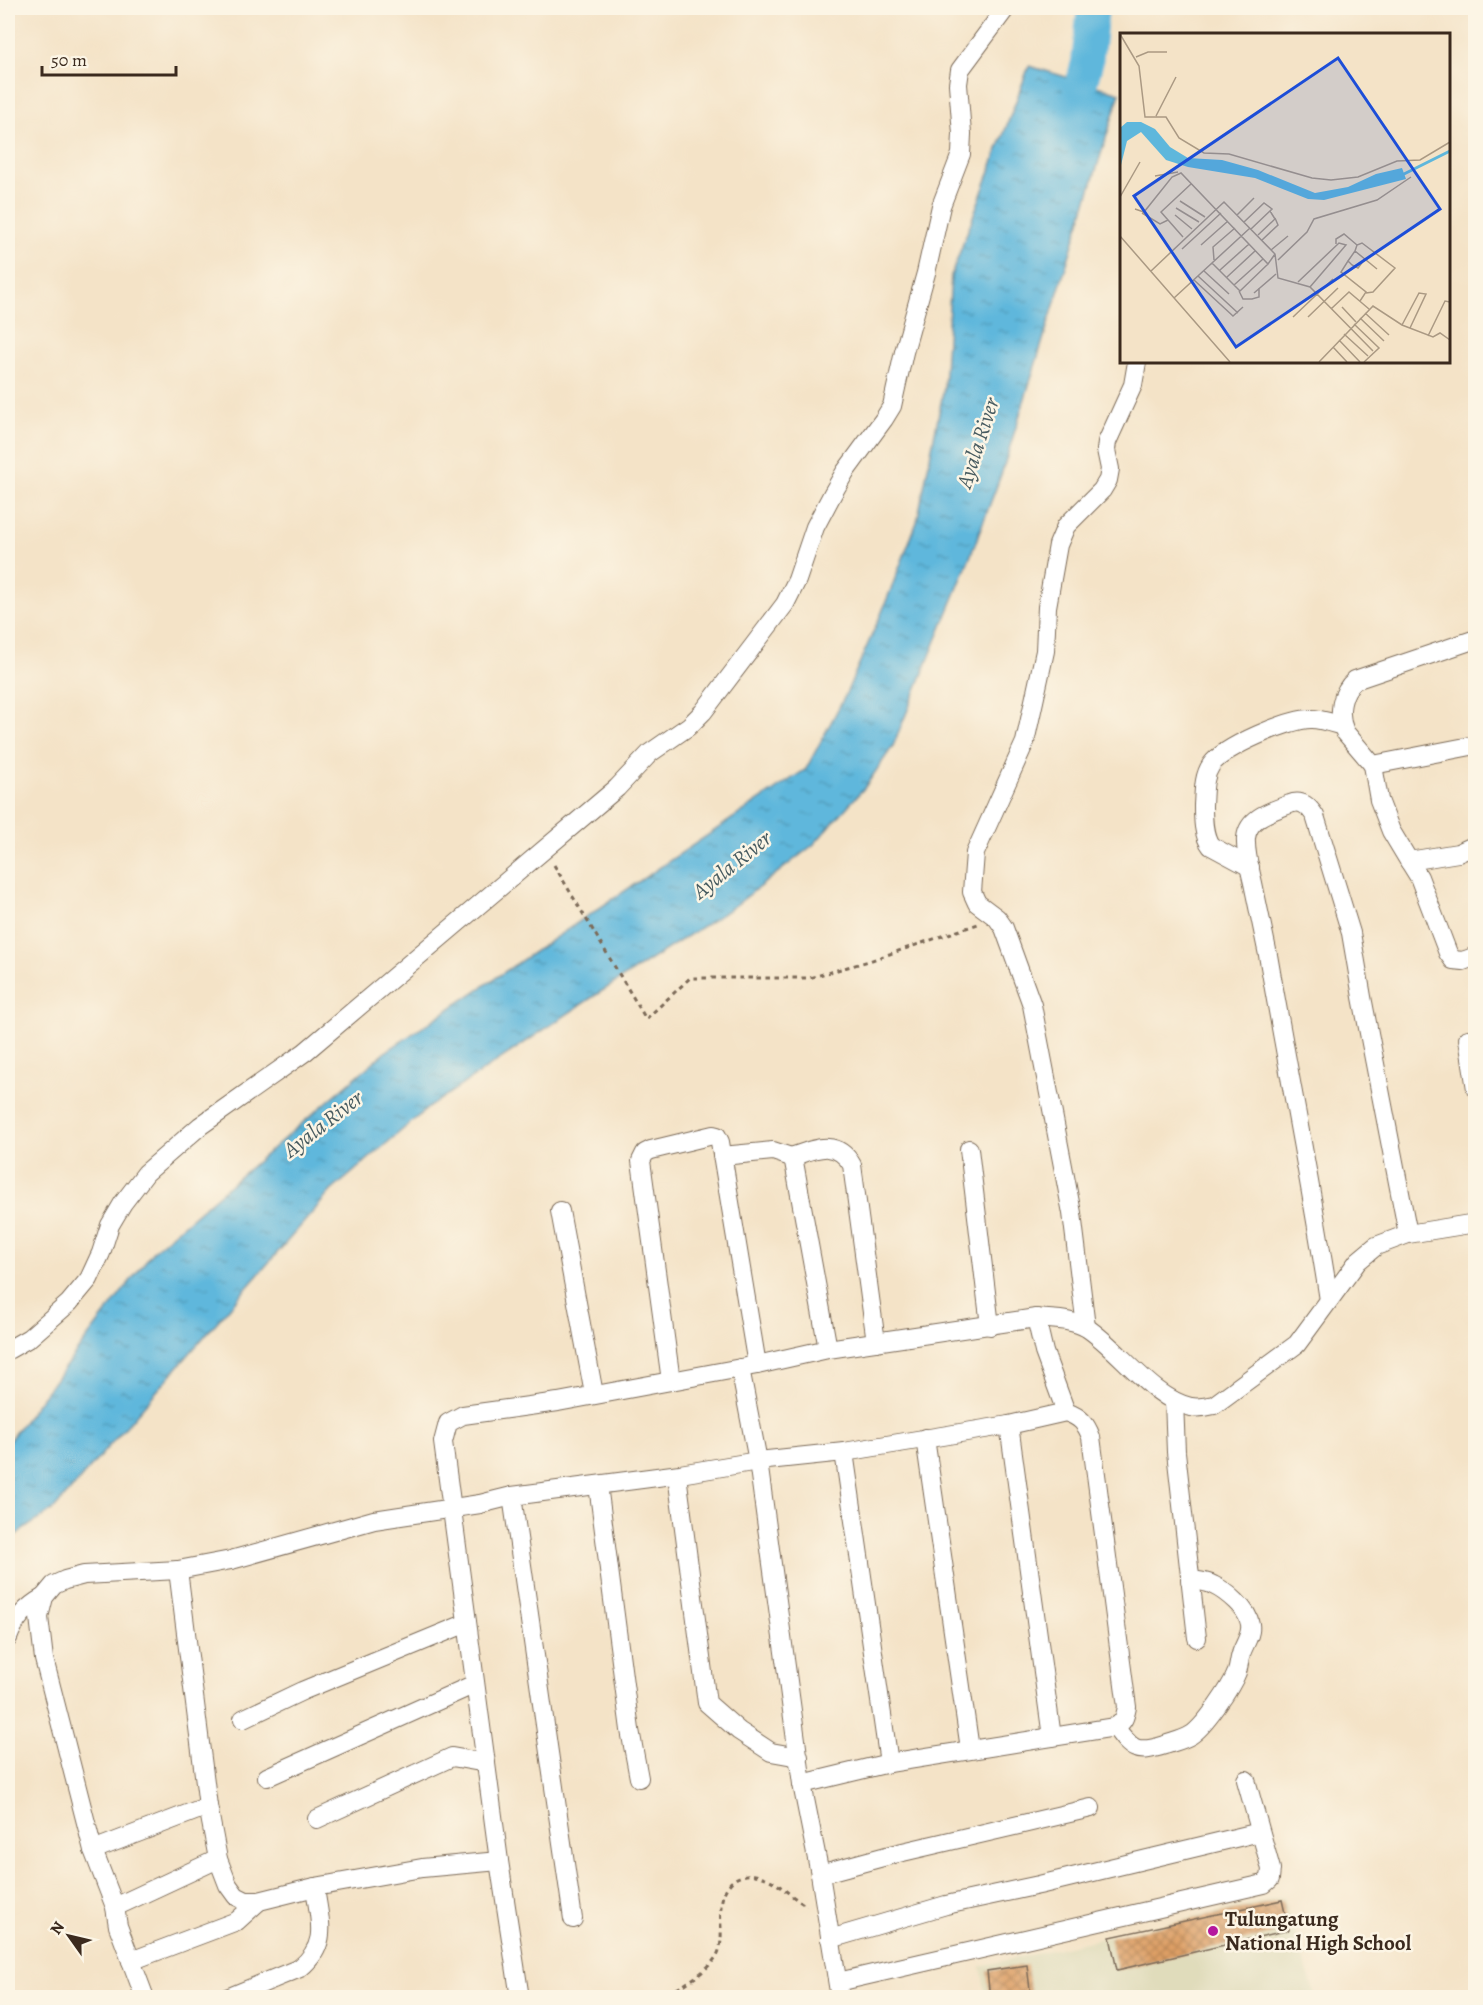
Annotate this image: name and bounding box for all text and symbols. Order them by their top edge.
inset map [1120,33,1450,363]
scale bar [42,39,176,77]
text: 50 m [51,48,87,72]
water label: Ayala River [949,393,1007,493]
water label: Ayala River [685,823,779,907]
water label: Ayala River [276,1083,370,1165]
place label: Tulungatung National High School [1225,1905,1412,1957]
north arrow [39,1906,99,1966]
text: N [45,1917,70,1939]
marker: Tulungatung National High School [1206,1924,1220,1938]

